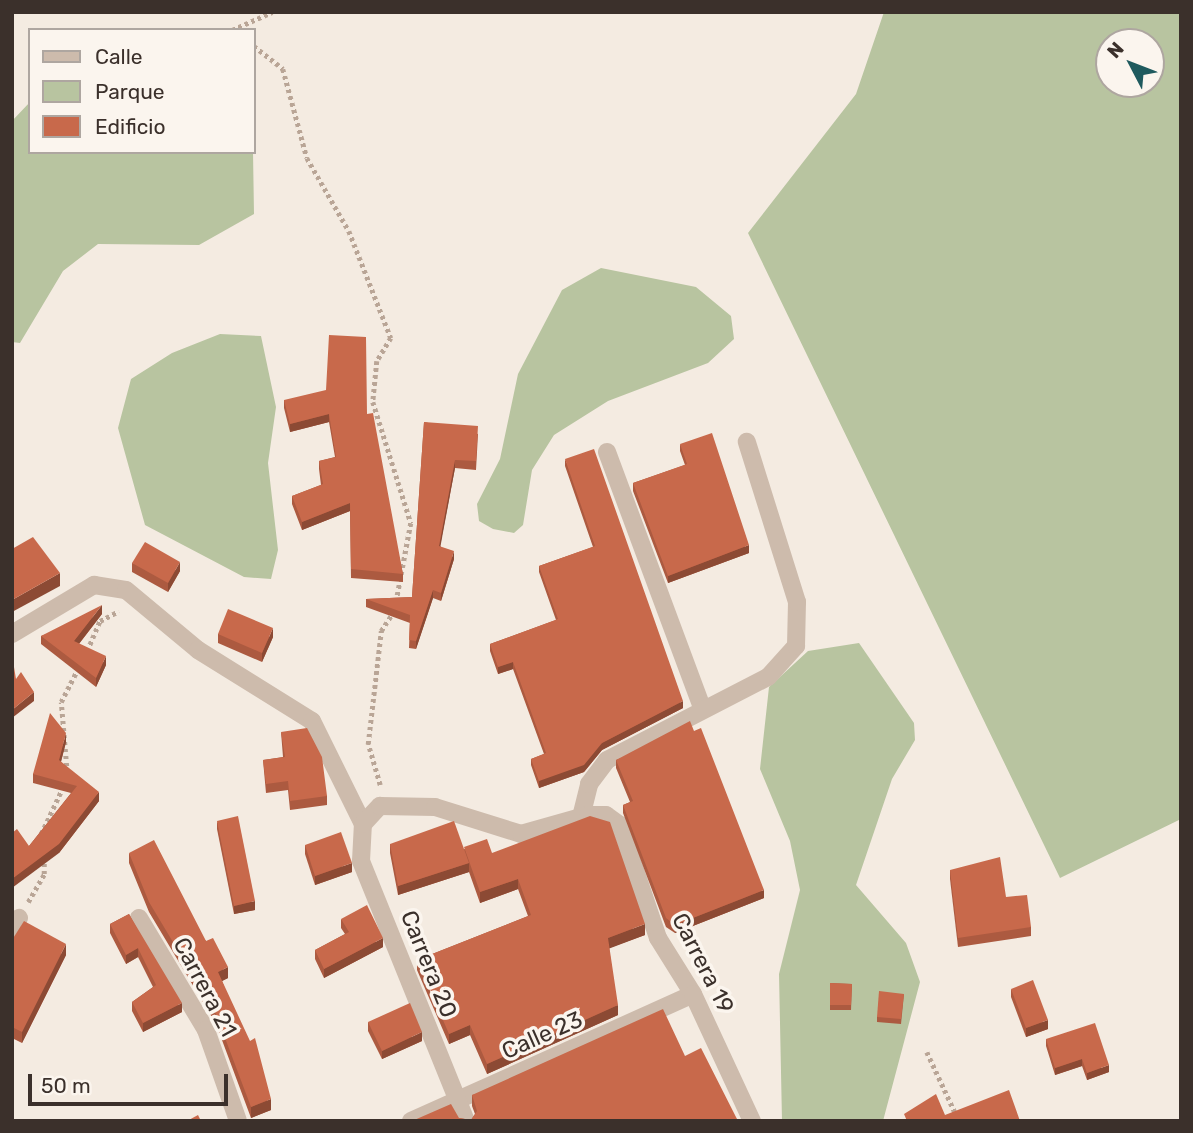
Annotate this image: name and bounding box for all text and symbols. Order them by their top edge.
legend [28,28,256,154]
north arrow [1095,28,1165,98]
text: N [1102,37,1129,63]
text: Calle [95,44,143,69]
text: Parque [95,79,165,104]
text: Edificio [95,114,165,139]
street label: Carrera 20 [395,906,463,1022]
street label: Carrera 19 [666,908,740,1018]
street label: Carrera 21 [167,933,243,1041]
street label: Calle 23 [498,1005,586,1065]
scale bar [32,1060,231,1104]
text: 50 m [41,1073,91,1098]

